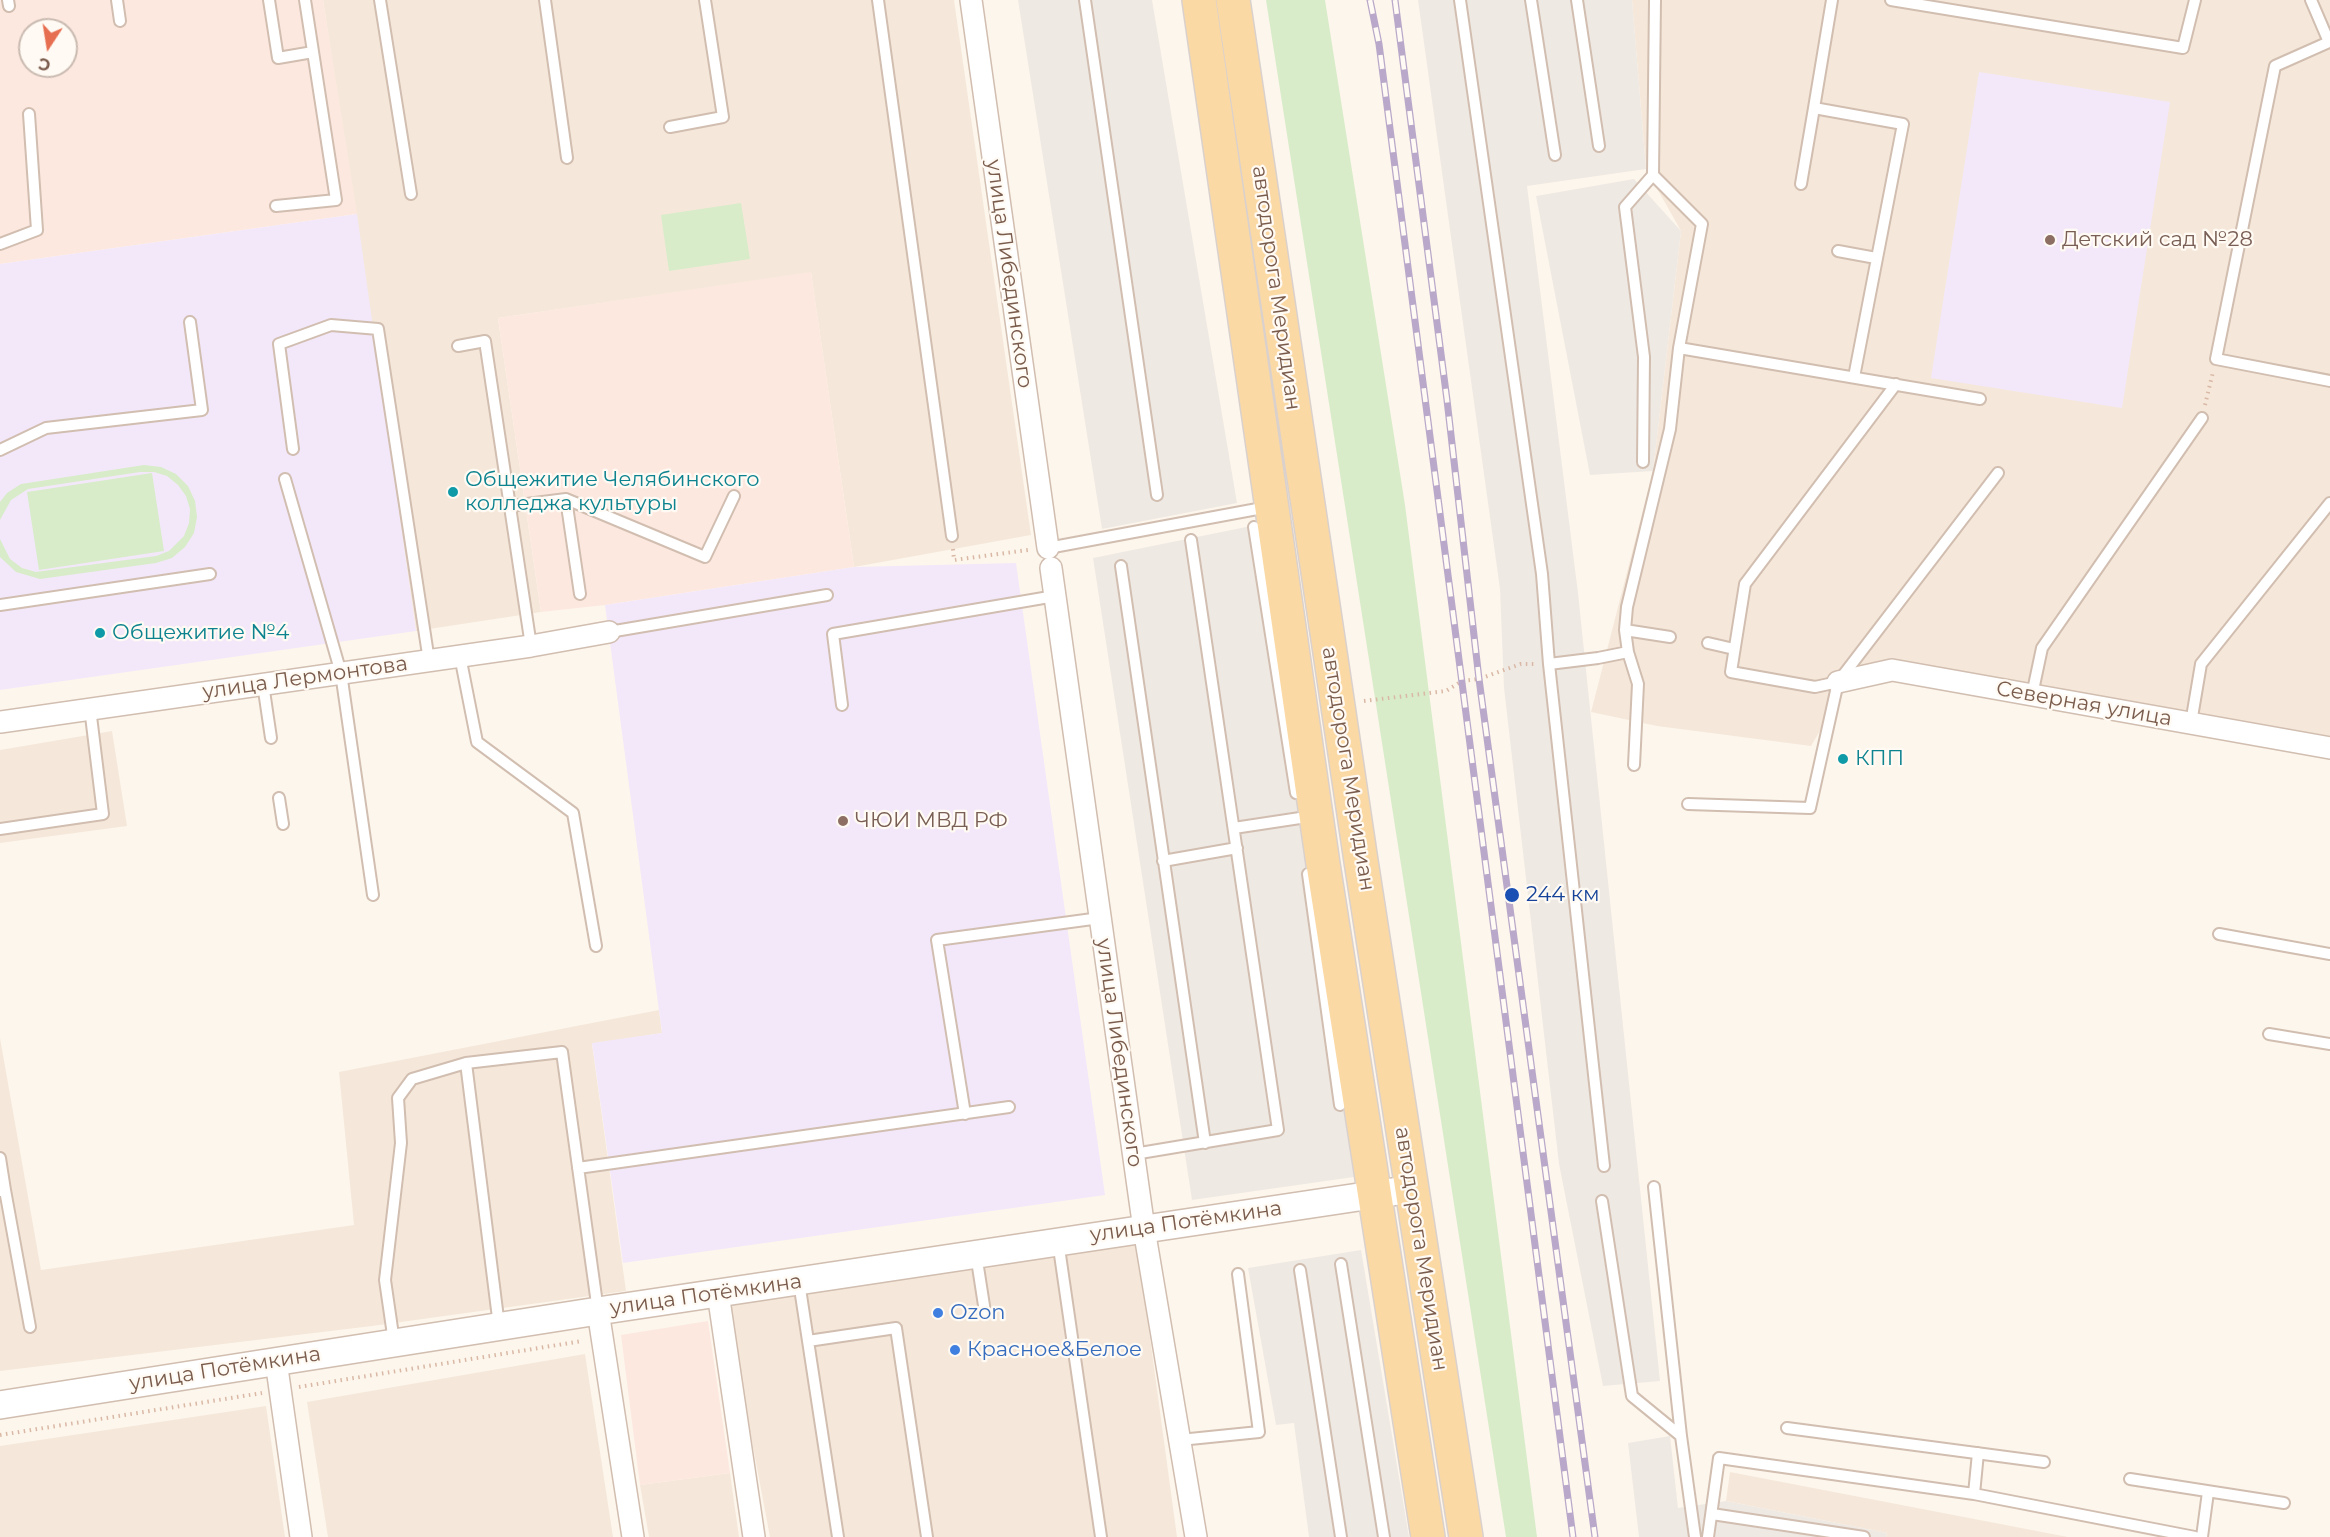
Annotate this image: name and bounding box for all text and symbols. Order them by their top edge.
north arrow [18,18,78,78]
text: С [37,54,52,75]
street label: улица Либединского [980,158,1038,390]
street label: автодорога Меридиан [1246,164,1306,412]
place label: Детский сад №28 [2062,227,2253,253]
marker: Детский сад №28 [2043,233,2057,247]
place label: Общежитие Челябинского колледжа культуры [465,467,760,517]
marker: Общежитие Челябинского колледжа культуры [446,485,460,499]
place label: Общежитие №4 [112,620,289,646]
marker: Общежитие №4 [93,626,107,640]
street label: автодорога Меридиан [1316,645,1380,893]
street label: улица Лермонтова [201,651,409,705]
street label: Северная улица [1994,676,2174,732]
place label: КПП [1855,746,1904,772]
marker: КПП [1836,752,1850,766]
place label: ЧЮИ МВД РФ [855,808,1008,834]
marker: ЧЮИ МВД РФ [836,814,850,828]
place label: 244 км [1526,882,1600,908]
marker: 244 км [1503,886,1521,904]
street label: улица Либединского [1090,937,1148,1169]
street label: автодорога Меридиан [1389,1125,1453,1373]
street label: улица Потёмкина [1088,1196,1284,1248]
street label: улица Потёмкина [608,1269,804,1321]
place label: Ozon [950,1300,1006,1326]
marker: Ozon [931,1306,945,1320]
place label: Красное&Белое [967,1337,1142,1363]
street label: улица Потёмкина [128,1341,322,1397]
marker: Красное&Белое [948,1343,962,1357]

